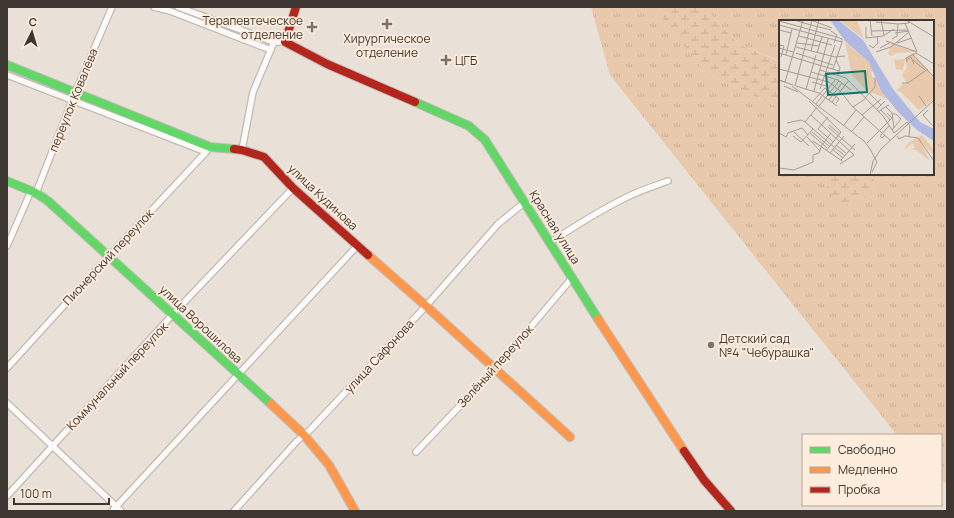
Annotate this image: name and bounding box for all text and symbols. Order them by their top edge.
north arrow [12,12,52,52]
place label: Терапевтеческое отделение [202,12,303,43]
text: С [28,14,38,29]
marker: Хирургическое отделение [381,18,393,30]
inset map [779,20,934,175]
marker: Терапевтеческое отделение [306,21,318,33]
place label: Хирургическое отделение [344,30,430,61]
street label: переулок Ковалёва [44,46,102,154]
place label: ЦГБ [455,52,477,69]
marker: ЦГБ [440,54,452,66]
street label: улица Кудинова [284,160,362,234]
street label: Красная улица [525,187,585,267]
street label: Пионерский переулок [59,204,158,309]
street label: улица Ворошилова [156,281,246,367]
street label: улица Сафонова [341,316,417,396]
street label: Коммунальный переулок [62,318,172,434]
street label: Зелёный переулок [453,320,538,411]
place label: Детский сад №4 "Чебурашка" [719,330,814,361]
marker: Детский сад №4 "Чебурашка" [706,340,716,350]
legend [802,434,942,506]
text: Свободно [838,441,896,458]
text: Медленно [838,461,898,478]
scale bar [14,480,109,506]
text: Пробка [838,481,880,498]
text: 100 m [20,485,52,502]

